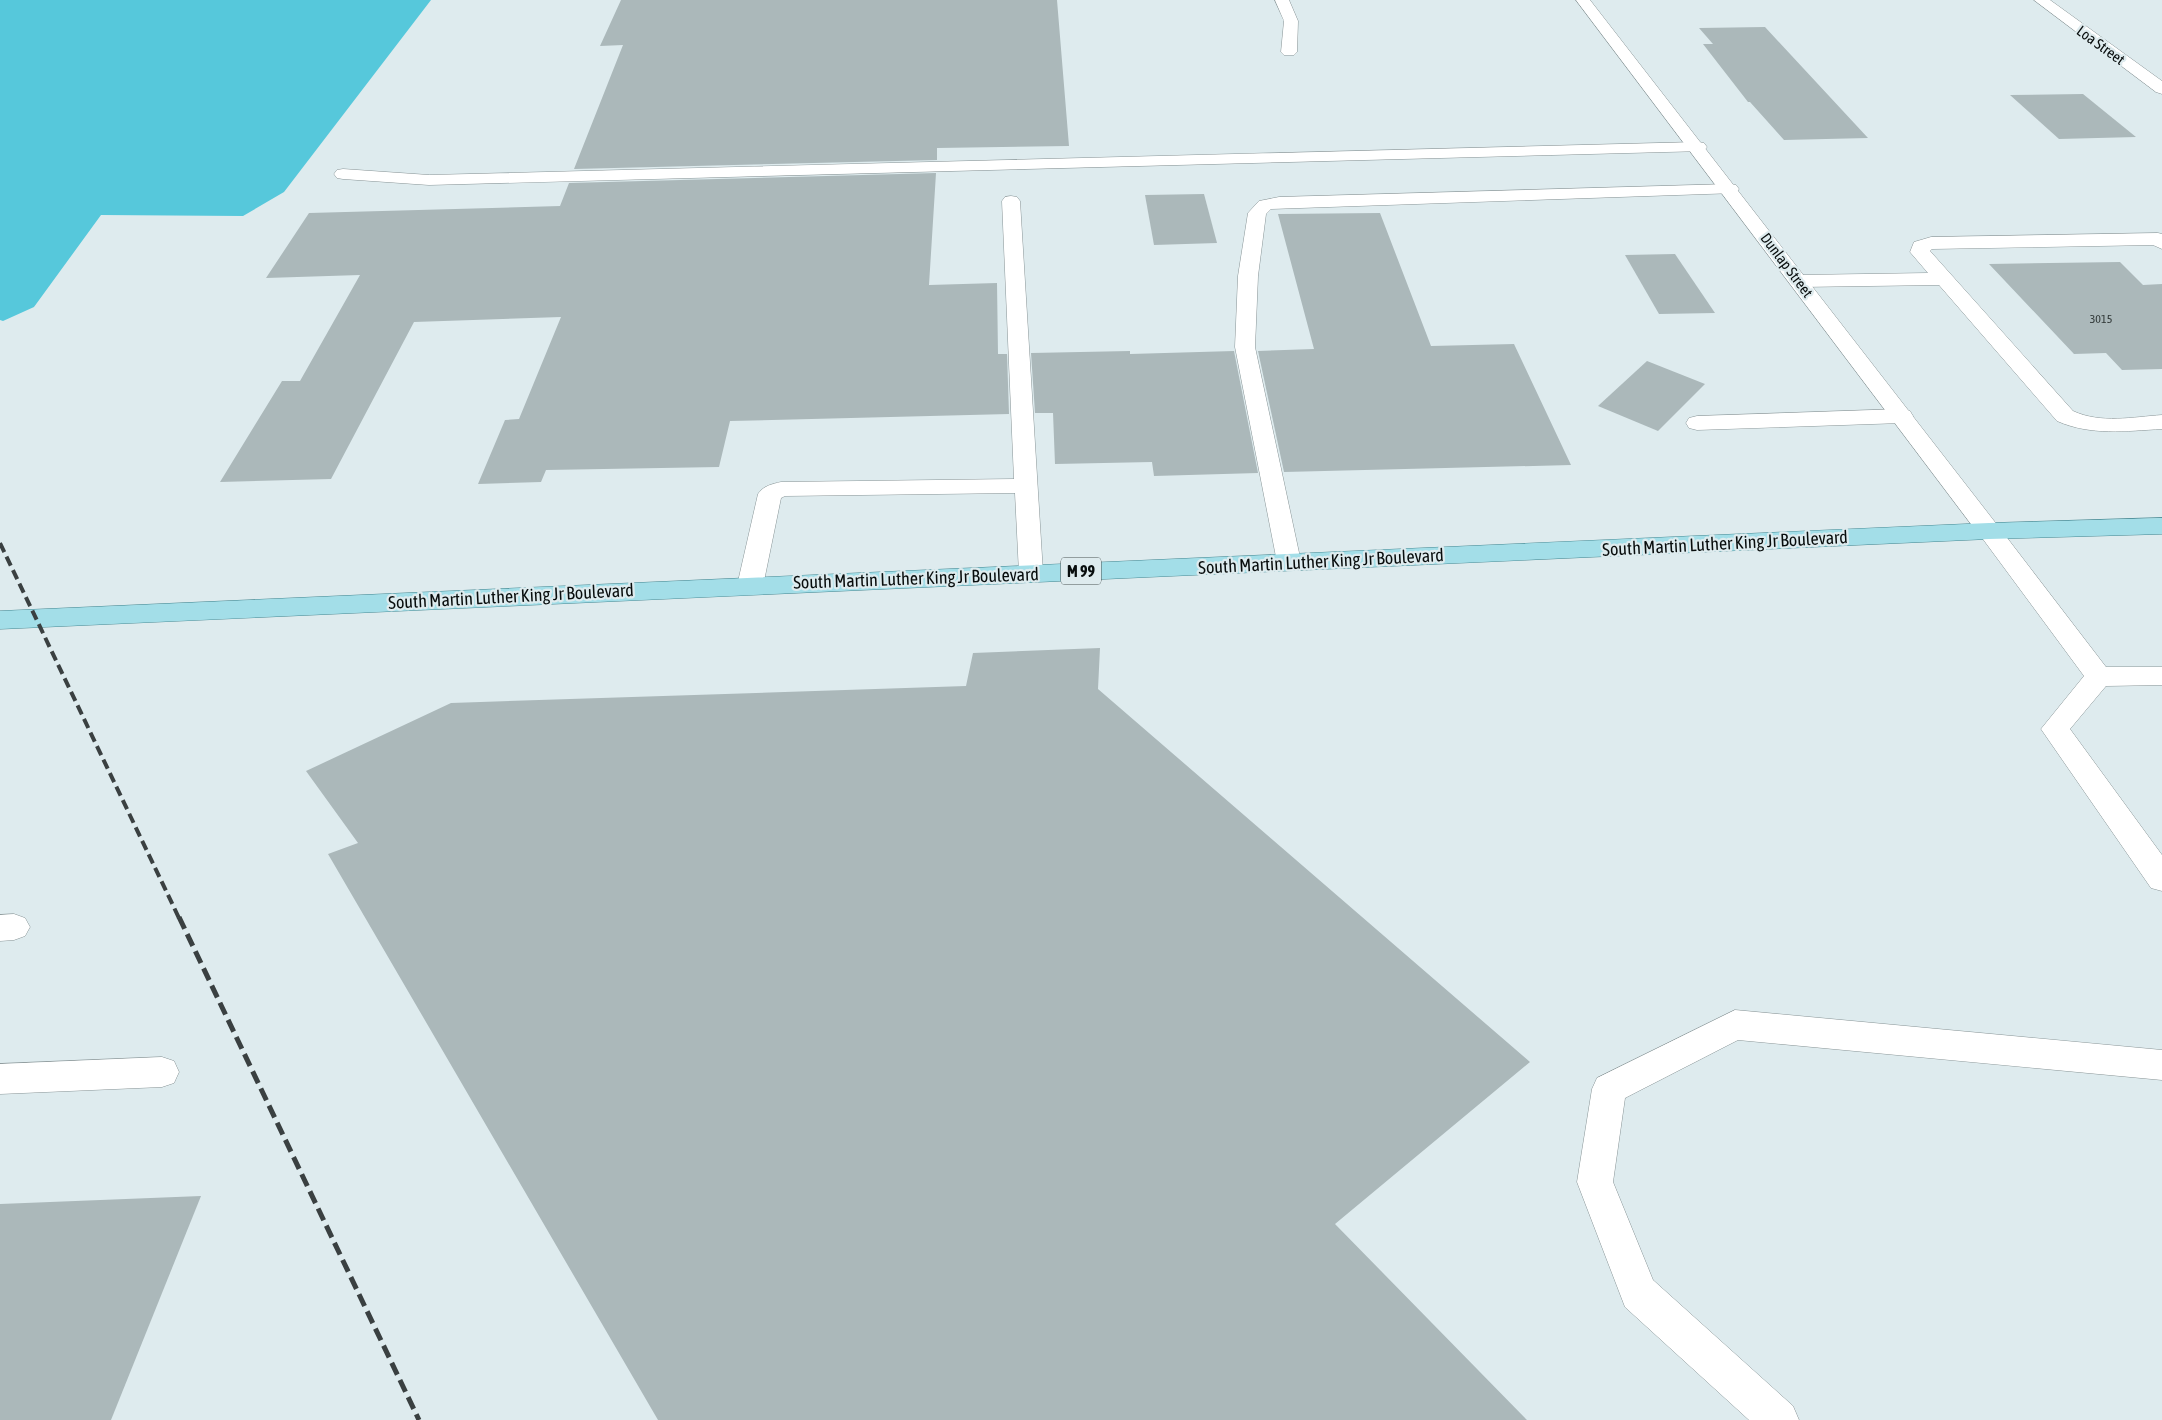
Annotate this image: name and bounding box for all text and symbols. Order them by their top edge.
street label: Loa Street [2074,22,2128,68]
street label: Dunlap Street [1757,230,1817,300]
house number: 3015 [2090,312,2112,326]
street label: South Martin Luther King Jr Boulevard [1602,526,1848,560]
street label: South Martin Luther King Jr Boulevard [1198,544,1444,578]
road number: M 99 [1061,558,1101,584]
street label: South Martin Luther King Jr Boulevard [793,563,1039,593]
street label: South Martin Luther King Jr Boulevard [388,579,634,613]

